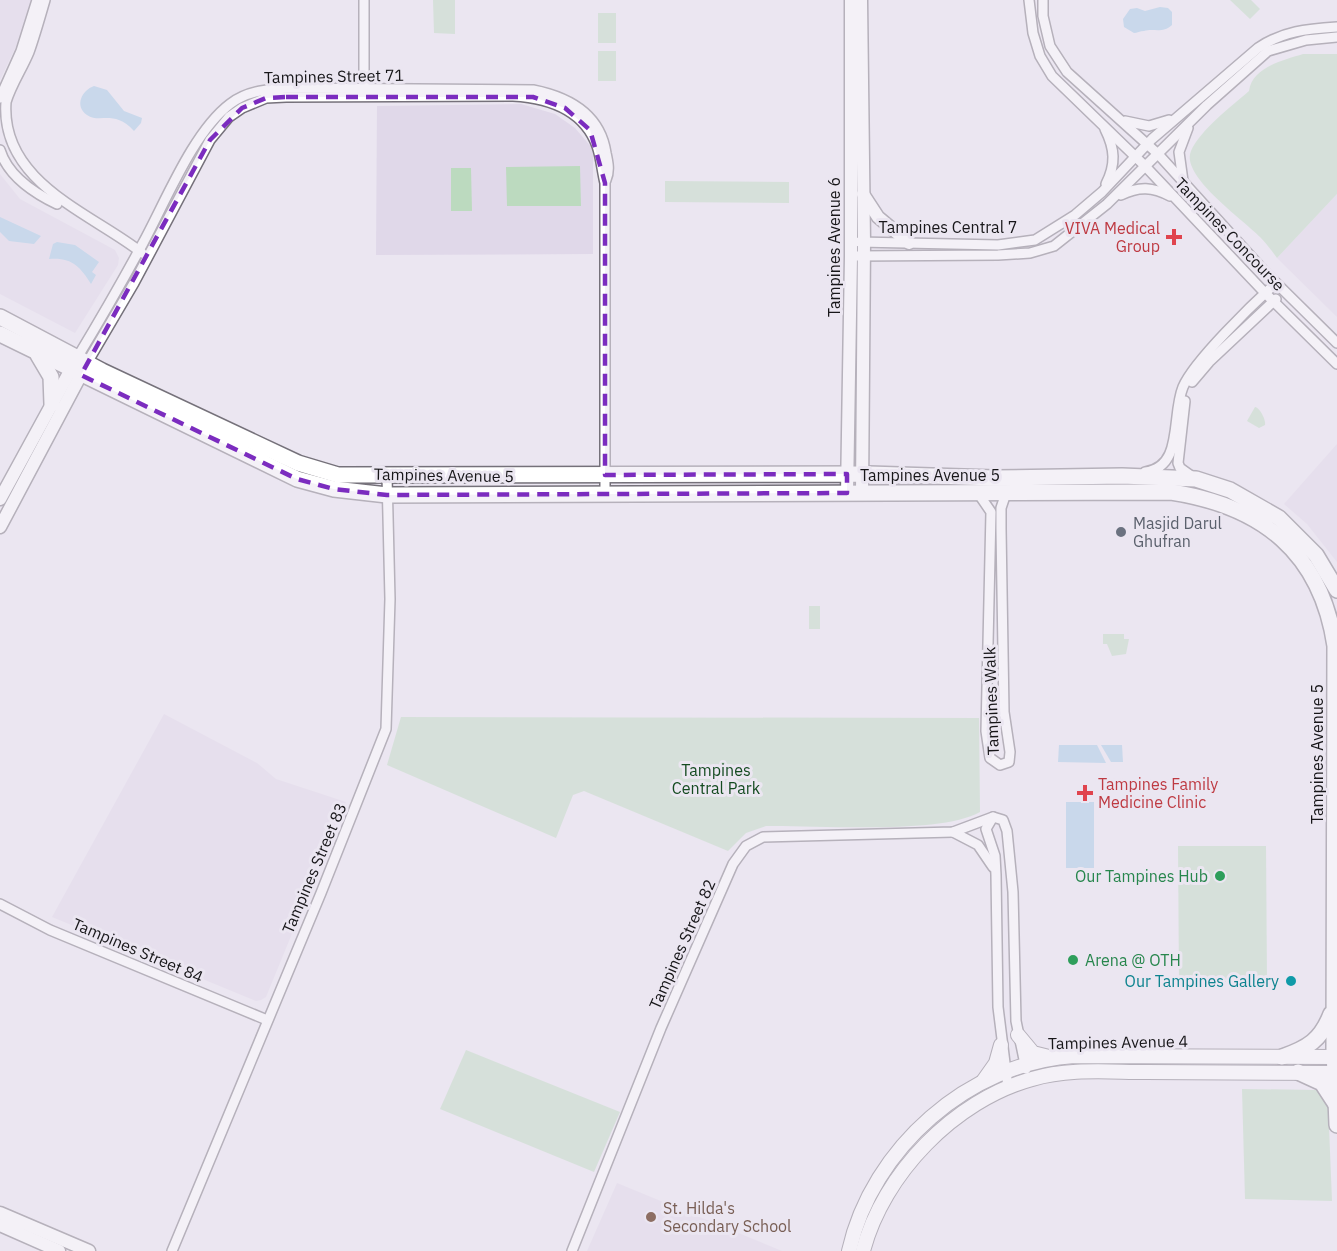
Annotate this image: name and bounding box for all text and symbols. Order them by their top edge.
street label: Tampines Street 71 [264,65,404,87]
street label: Tampines Concourse [1171,173,1289,295]
street label: Tampines Avenue 6 [824,177,844,317]
street label: Tampines Central 7 [879,217,1017,237]
place label: VIVA Medical Group [1065,218,1160,256]
marker: VIVA Medical Group [1165,228,1183,246]
street label: Tampines Avenue 5 [374,464,514,486]
street label: Tampines Avenue 5 [860,465,1000,485]
place label: Masjid Darul Ghufran [1133,513,1222,551]
marker: Masjid Darul Ghufran [1114,525,1128,539]
street label: Tampines Walk [979,646,1003,756]
street label: Tampines Avenue 5 [1307,684,1327,824]
park label: Tampines Central Park [672,760,761,798]
place label: Tampines Family Medicine Clinic [1098,774,1218,812]
marker: Tampines Family Medicine Clinic [1076,784,1094,802]
street label: Tampines Street 83 [277,800,351,936]
place label: Our Tampines Hub [1075,866,1208,886]
marker: Our Tampines Hub [1213,869,1227,883]
street label: Tampines Street 82 [644,876,720,1012]
street label: Tampines Street 84 [70,913,206,987]
place label: Arena @ OTH [1085,950,1181,970]
marker: Arena @ OTH [1066,953,1080,967]
place label: Our Tampines Gallery [1125,971,1279,991]
marker: Our Tampines Gallery [1284,974,1298,988]
street label: Tampines Avenue 4 [1048,1031,1188,1053]
place label: St. Hilda's Secondary School [663,1198,791,1236]
marker: St. Hilda's Secondary School [644,1210,658,1224]

